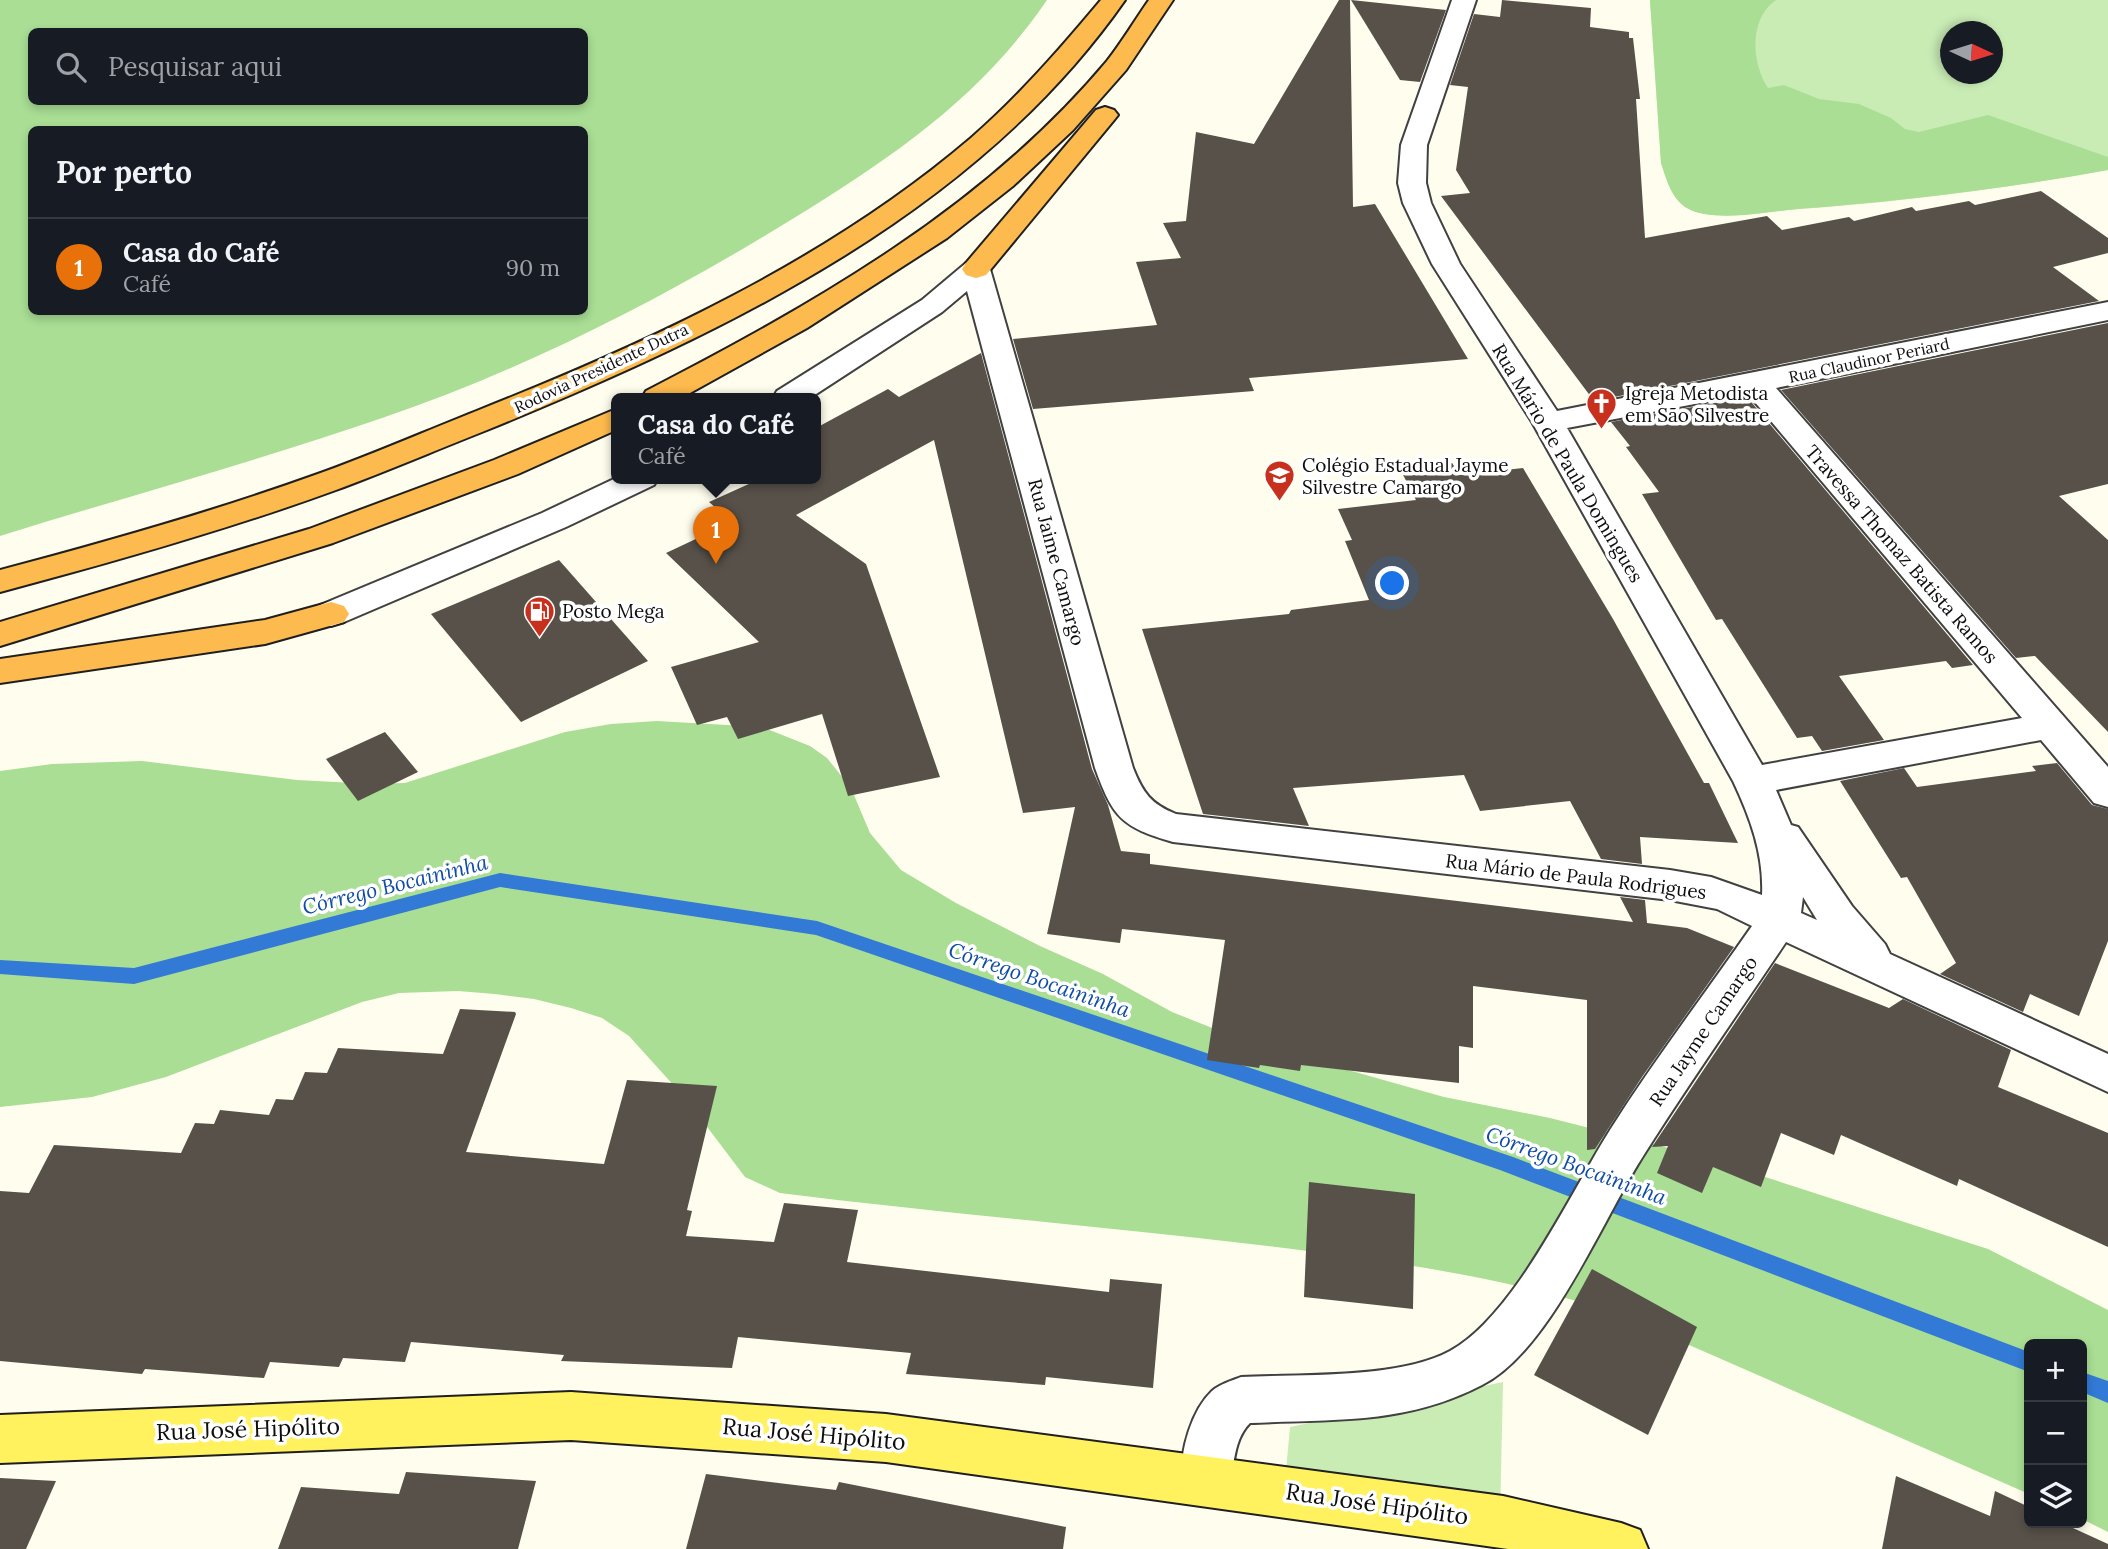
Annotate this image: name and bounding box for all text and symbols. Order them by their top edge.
north arrow [1940,21,2003,84]
search box [28,28,588,105]
icon: search [52,48,90,86]
text: Pesquisar aqui [108,50,282,83]
text: Por perto [56,153,192,191]
text: Casa do Café [123,236,280,269]
text: 1 [74,253,84,282]
text: 90 m [506,253,560,282]
text: Café [123,269,171,298]
street label: Rodovia Presidente Dutra [511,319,691,417]
street label: Rua Claudinor Periard [1787,333,1952,387]
street label: Rua Mário de Paula Domingues [1487,339,1649,587]
place label: Igreja Metodista em São Silvestre [1625,381,1769,427]
church icon: Igreja Metodista em São Silvestre [1585,387,1619,431]
popup [611,393,821,484]
text: Casa do Café [638,408,794,441]
street label: Travessa Thomaz Batista Ramos [1801,440,2004,668]
text: Café [638,441,686,470]
place label: Colégio Estadual Jayme Silvestre Camargo [1302,453,1508,499]
school or university icon: Colégio Estadual Jayme Silvestre Camargo [1262,459,1296,503]
street label: Rua Jaime Camargo [1023,476,1091,648]
pin: 1 [693,506,739,564]
your location [1375,566,1409,600]
fuel station icon: Posto Mega [522,594,556,638]
place label: Posto Mega [562,599,665,623]
water label: Córrego Bocaininha [299,848,491,921]
street label: Rua Mário de Paula Rodrigues [1444,848,1708,904]
water label: Córrego Bocaininha [945,936,1134,1023]
street label: Rua Jayme Camargo [1644,951,1762,1111]
water label: Córrego Bocaininha [1482,1120,1670,1211]
map controls [2024,1339,2087,1528]
button: + [2024,1339,2087,1402]
button: − [2024,1402,2087,1465]
street label: Rua José Hipólito [156,1411,340,1446]
street label: Rua José Hipólito [721,1411,907,1456]
button: layers [2024,1465,2087,1528]
street label: Rua José Hipólito [1284,1476,1470,1531]

